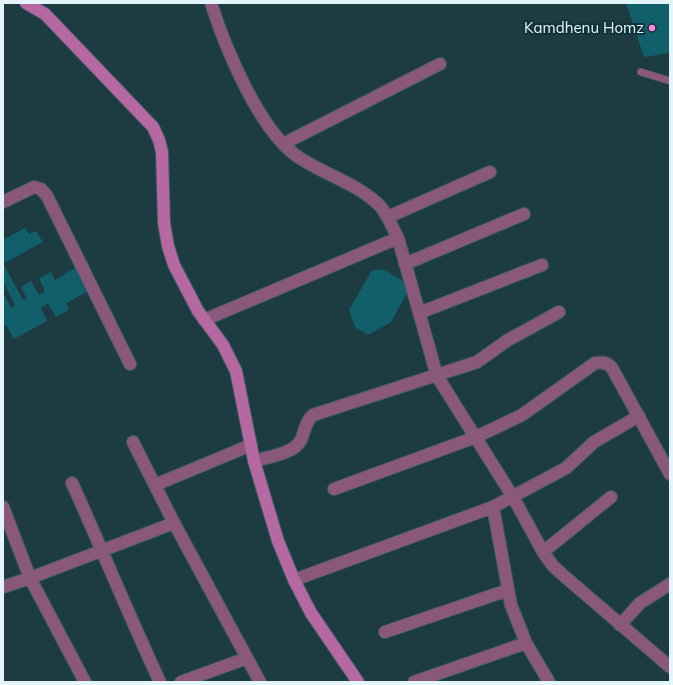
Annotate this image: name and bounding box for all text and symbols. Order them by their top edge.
place label: Kamdhenu Homz [524,18,644,37]
marker: Kamdhenu Homz [647,23,657,33]

